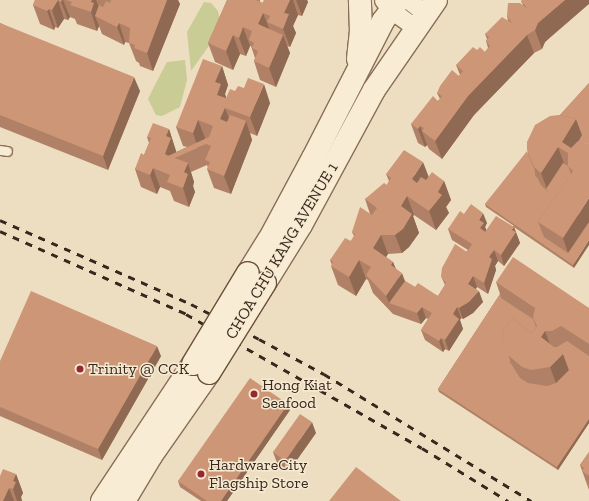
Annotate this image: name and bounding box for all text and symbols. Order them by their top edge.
street label: CHOA CHU KANG AVENUE 1 [221,159,343,343]
place label: Trinity @ CCK [88,359,189,379]
marker: Trinity @ CCK [75,364,85,374]
place label: Hong Kiat Seafood [262,375,332,413]
marker: Hong Kiat Seafood [249,389,259,399]
place label: HardwareCity Flagship Store [209,455,308,493]
marker: HardwareCity Flagship Store [196,469,206,479]

